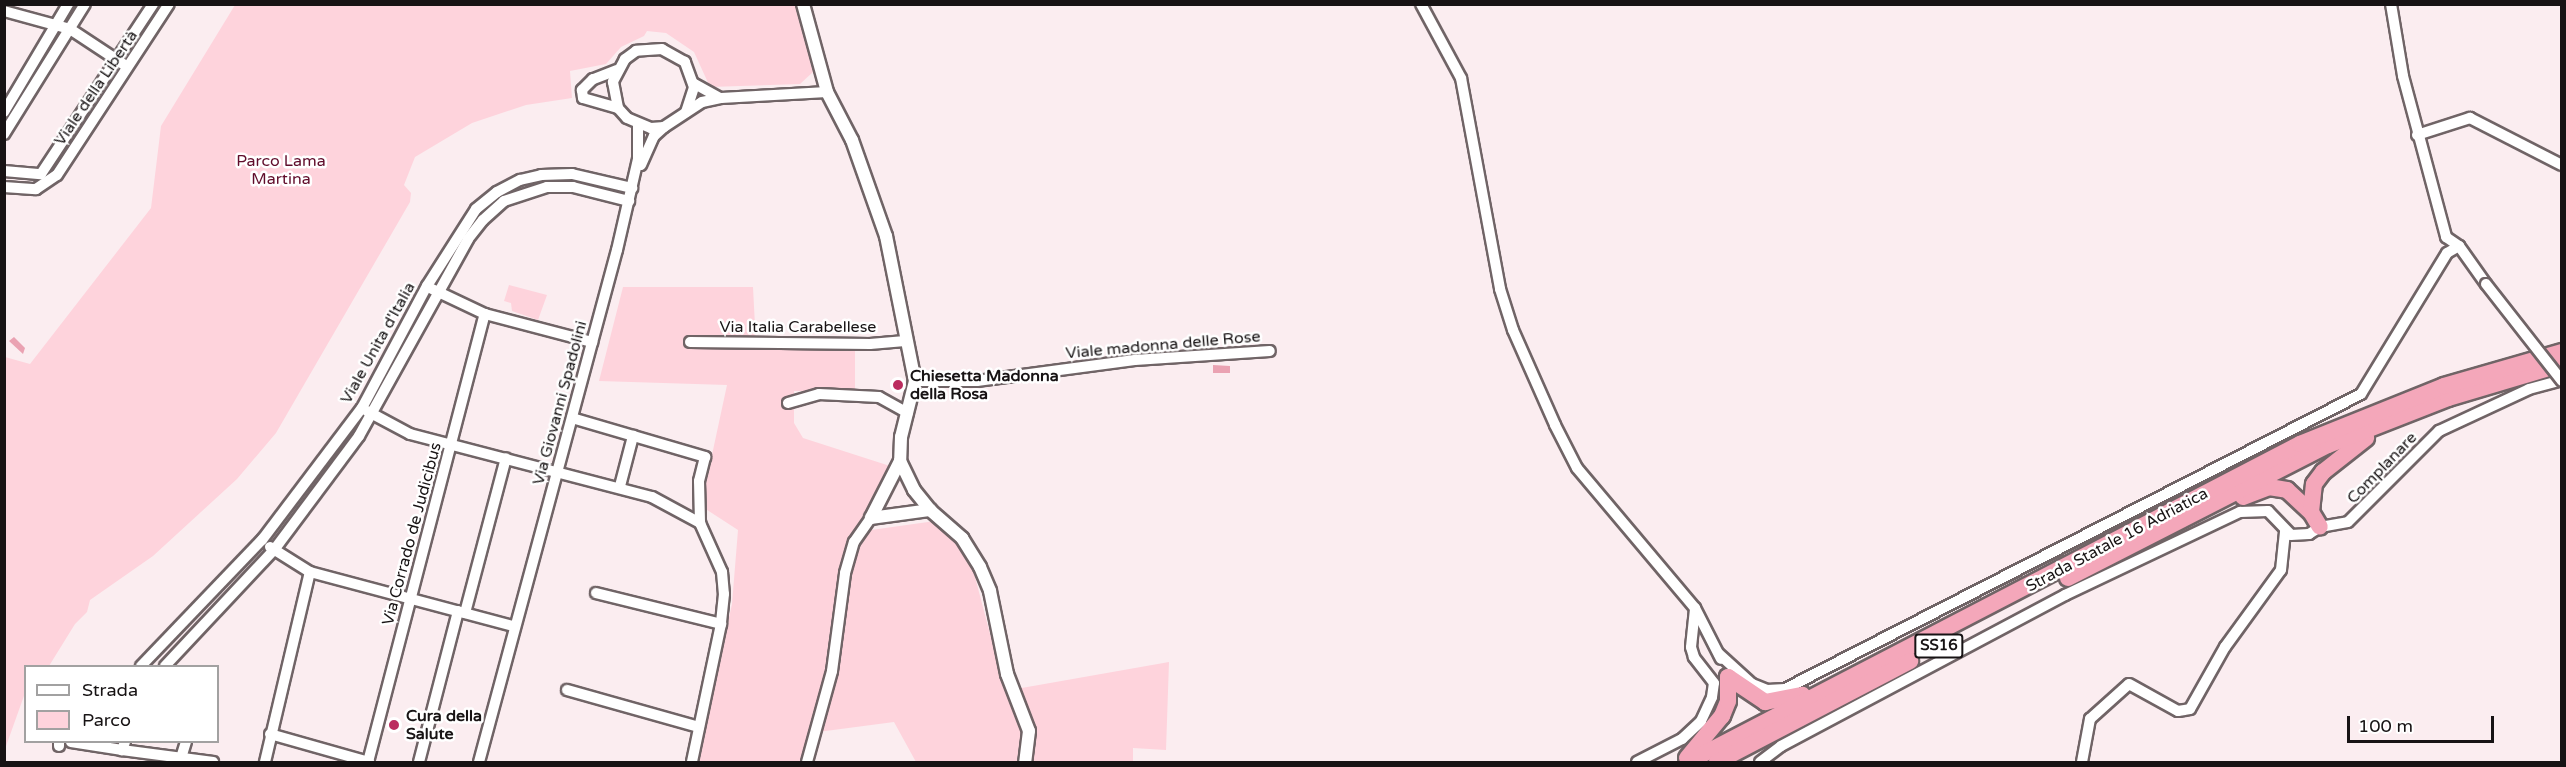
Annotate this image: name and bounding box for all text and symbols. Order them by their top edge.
street label: Viale della Libertà [50,27,142,149]
park label: Parco Lama Martina [236,151,326,189]
street label: Viale Unita d'Italia [337,279,419,407]
street label: Via Italia Carabellese [720,317,876,337]
street label: Via Giovanni Spadolini [529,319,591,487]
street label: Viale madonna delle Rose [1065,327,1261,363]
place label: Chiesetta Madonna della Rosa [910,366,1059,404]
marker: Chiesetta Madonna della Rosa [891,378,905,392]
street label: Complanare [2343,428,2421,508]
street label: Via Corrado de Judicibus [378,440,446,628]
street label: Strada Statale 16 Adriatica [2023,484,2211,596]
road number: SS16 [1914,634,1964,658]
legend [24,665,219,743]
text: Strada [82,679,138,701]
scale bar [2350,704,2497,742]
place label: Cura della Salute [406,706,482,744]
text: Parco [82,709,131,731]
text: 100 m [2358,715,2413,737]
marker: Cura della Salute [387,718,401,732]

